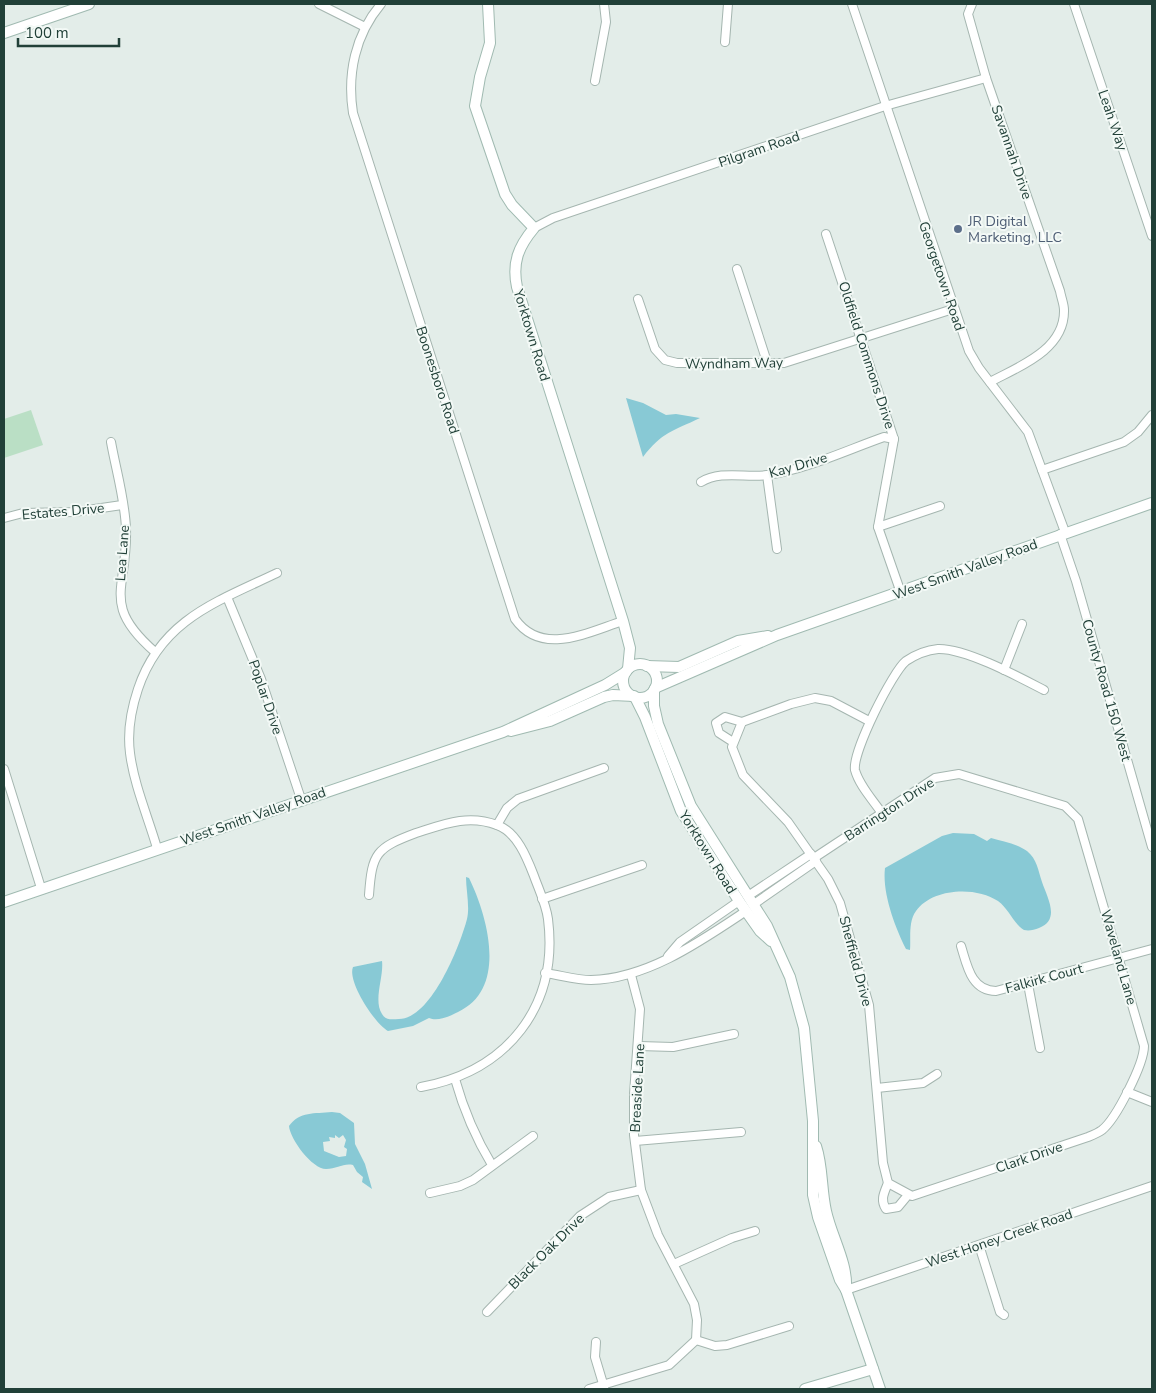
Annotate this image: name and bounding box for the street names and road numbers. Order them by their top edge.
street label: Leah Way [1093,87,1132,154]
street label: Savannah Drive [987,102,1037,202]
street label: Pilgram Road [716,127,802,172]
street label: Georgetown Road [914,219,969,333]
street label: Oldfield Commons Drive [834,279,899,431]
street label: Yorktown Road [508,286,555,383]
street label: Boonesboro Road [411,324,464,436]
street label: Wyndham Way [685,353,784,374]
street label: Kay Drive [767,448,830,483]
street label: Estates Drive [21,498,105,525]
street label: Lea Lane [111,524,134,582]
street label: West Smith Valley Road [890,534,1040,605]
street label: County Road 150 West [1077,617,1136,763]
street label: Poplar Drive [244,657,287,737]
street label: Barrington Drive [841,773,938,846]
street label: West Smith Valley Road [178,783,328,850]
street label: Yorktown Road [674,806,741,898]
street label: Waveland Lane [1096,907,1141,1007]
street label: Sheffield Drive [834,914,877,1008]
street label: Falkirk Court [1003,959,1085,998]
street label: Breaside Lane [626,1043,649,1133]
street label: Clark Drive [993,1137,1065,1178]
street label: West Honey Creek Road [923,1204,1075,1273]
street label: Black Oak Drive [504,1209,588,1293]

